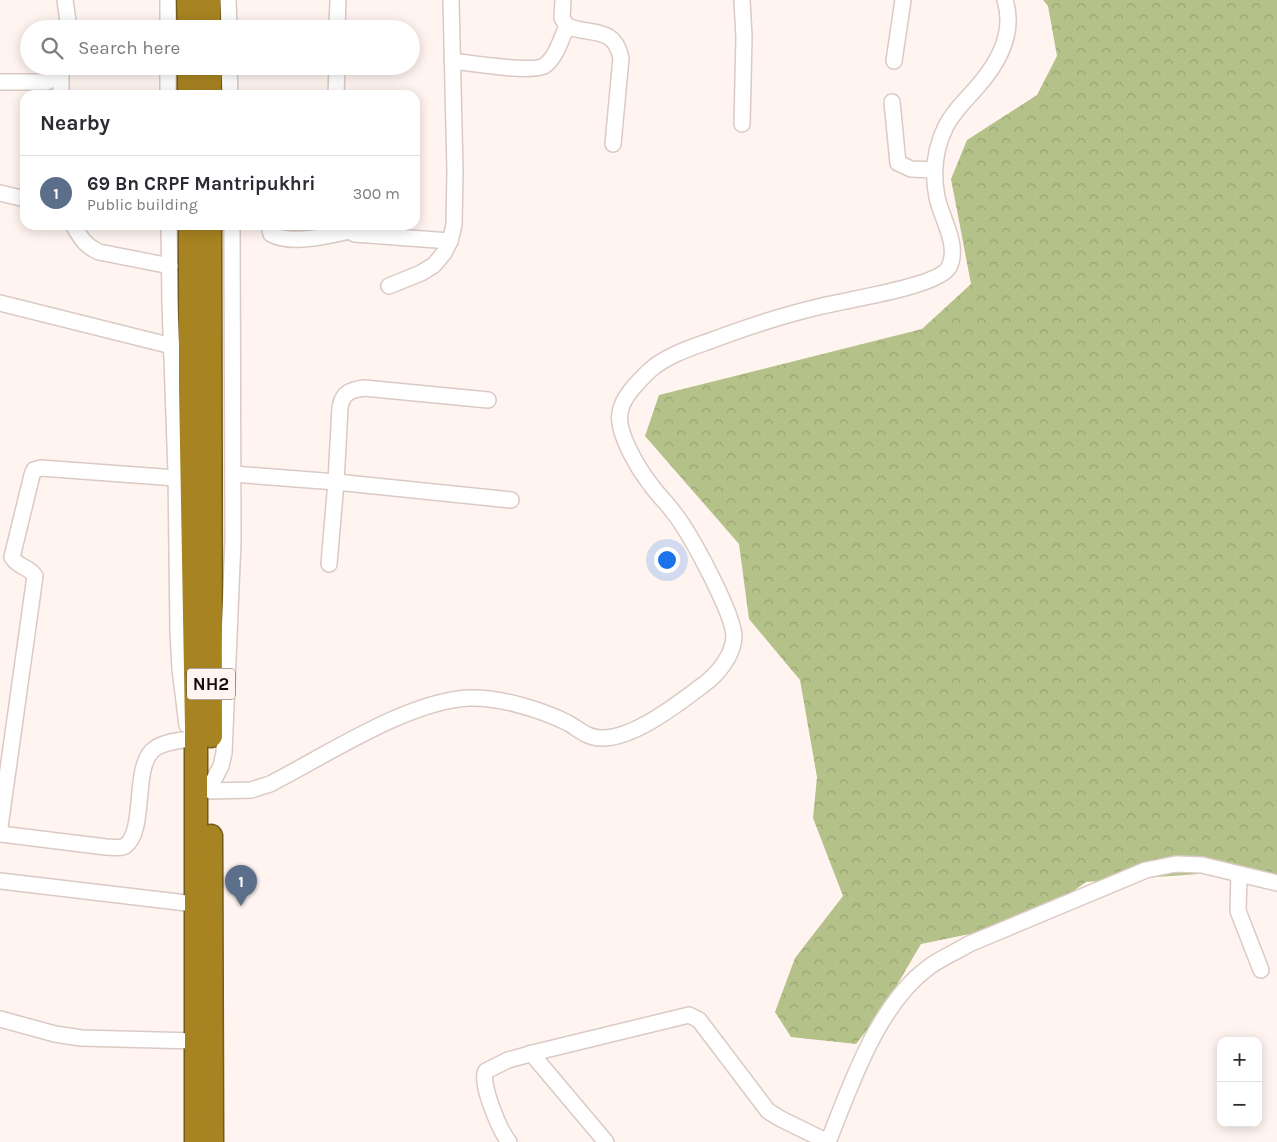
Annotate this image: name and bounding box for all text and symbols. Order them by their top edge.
search box [20,20,420,75]
icon: search [38,34,66,62]
text: Search here [78,37,180,59]
text: Nearby [40,111,110,135]
text: 69 Bn CRPF Mantripukhri [87,173,315,195]
text: 1 [53,184,59,203]
text: 300 m [353,184,400,203]
text: Public building [87,195,198,214]
your location [654,547,680,573]
road number: NH2 [187,669,235,700]
pin: 1 [225,865,257,906]
map controls [1217,1037,1262,1127]
button: + [1217,1037,1262,1082]
button: − [1217,1082,1262,1127]

